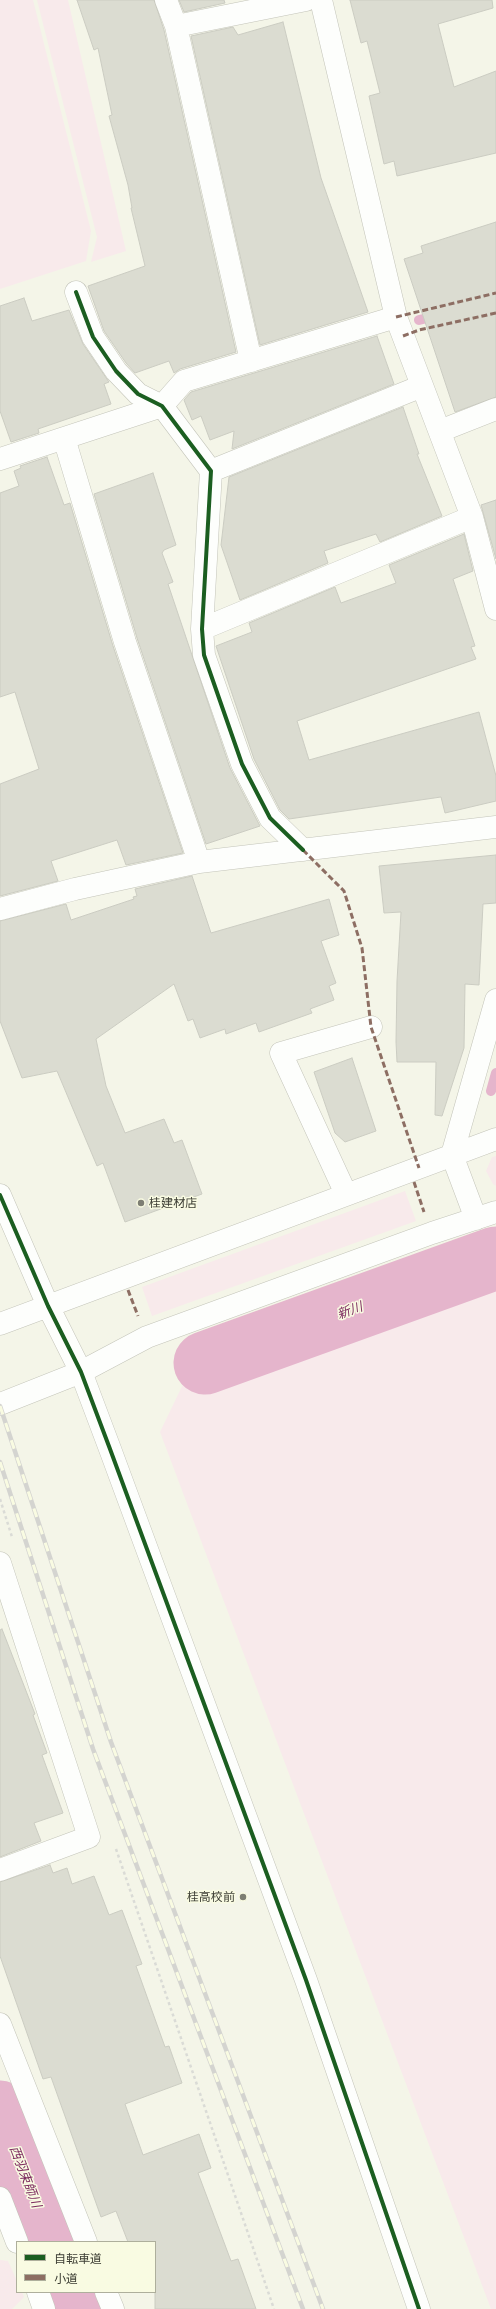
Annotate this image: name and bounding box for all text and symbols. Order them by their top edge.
place label: 桂建材店 [149,1196,197,1210]
marker: 桂建材店 [136,1198,146,1208]
water label: 新川 [335,1299,365,1323]
place label: 桂高校前 [187,1890,235,1904]
marker: 桂高校前 [238,1892,248,1902]
water label: 西羽束師川 [6,2144,44,2210]
legend [16,2241,156,2293]
text: 自転車道 [54,2251,102,2266]
text: 小道 [54,2271,78,2286]

